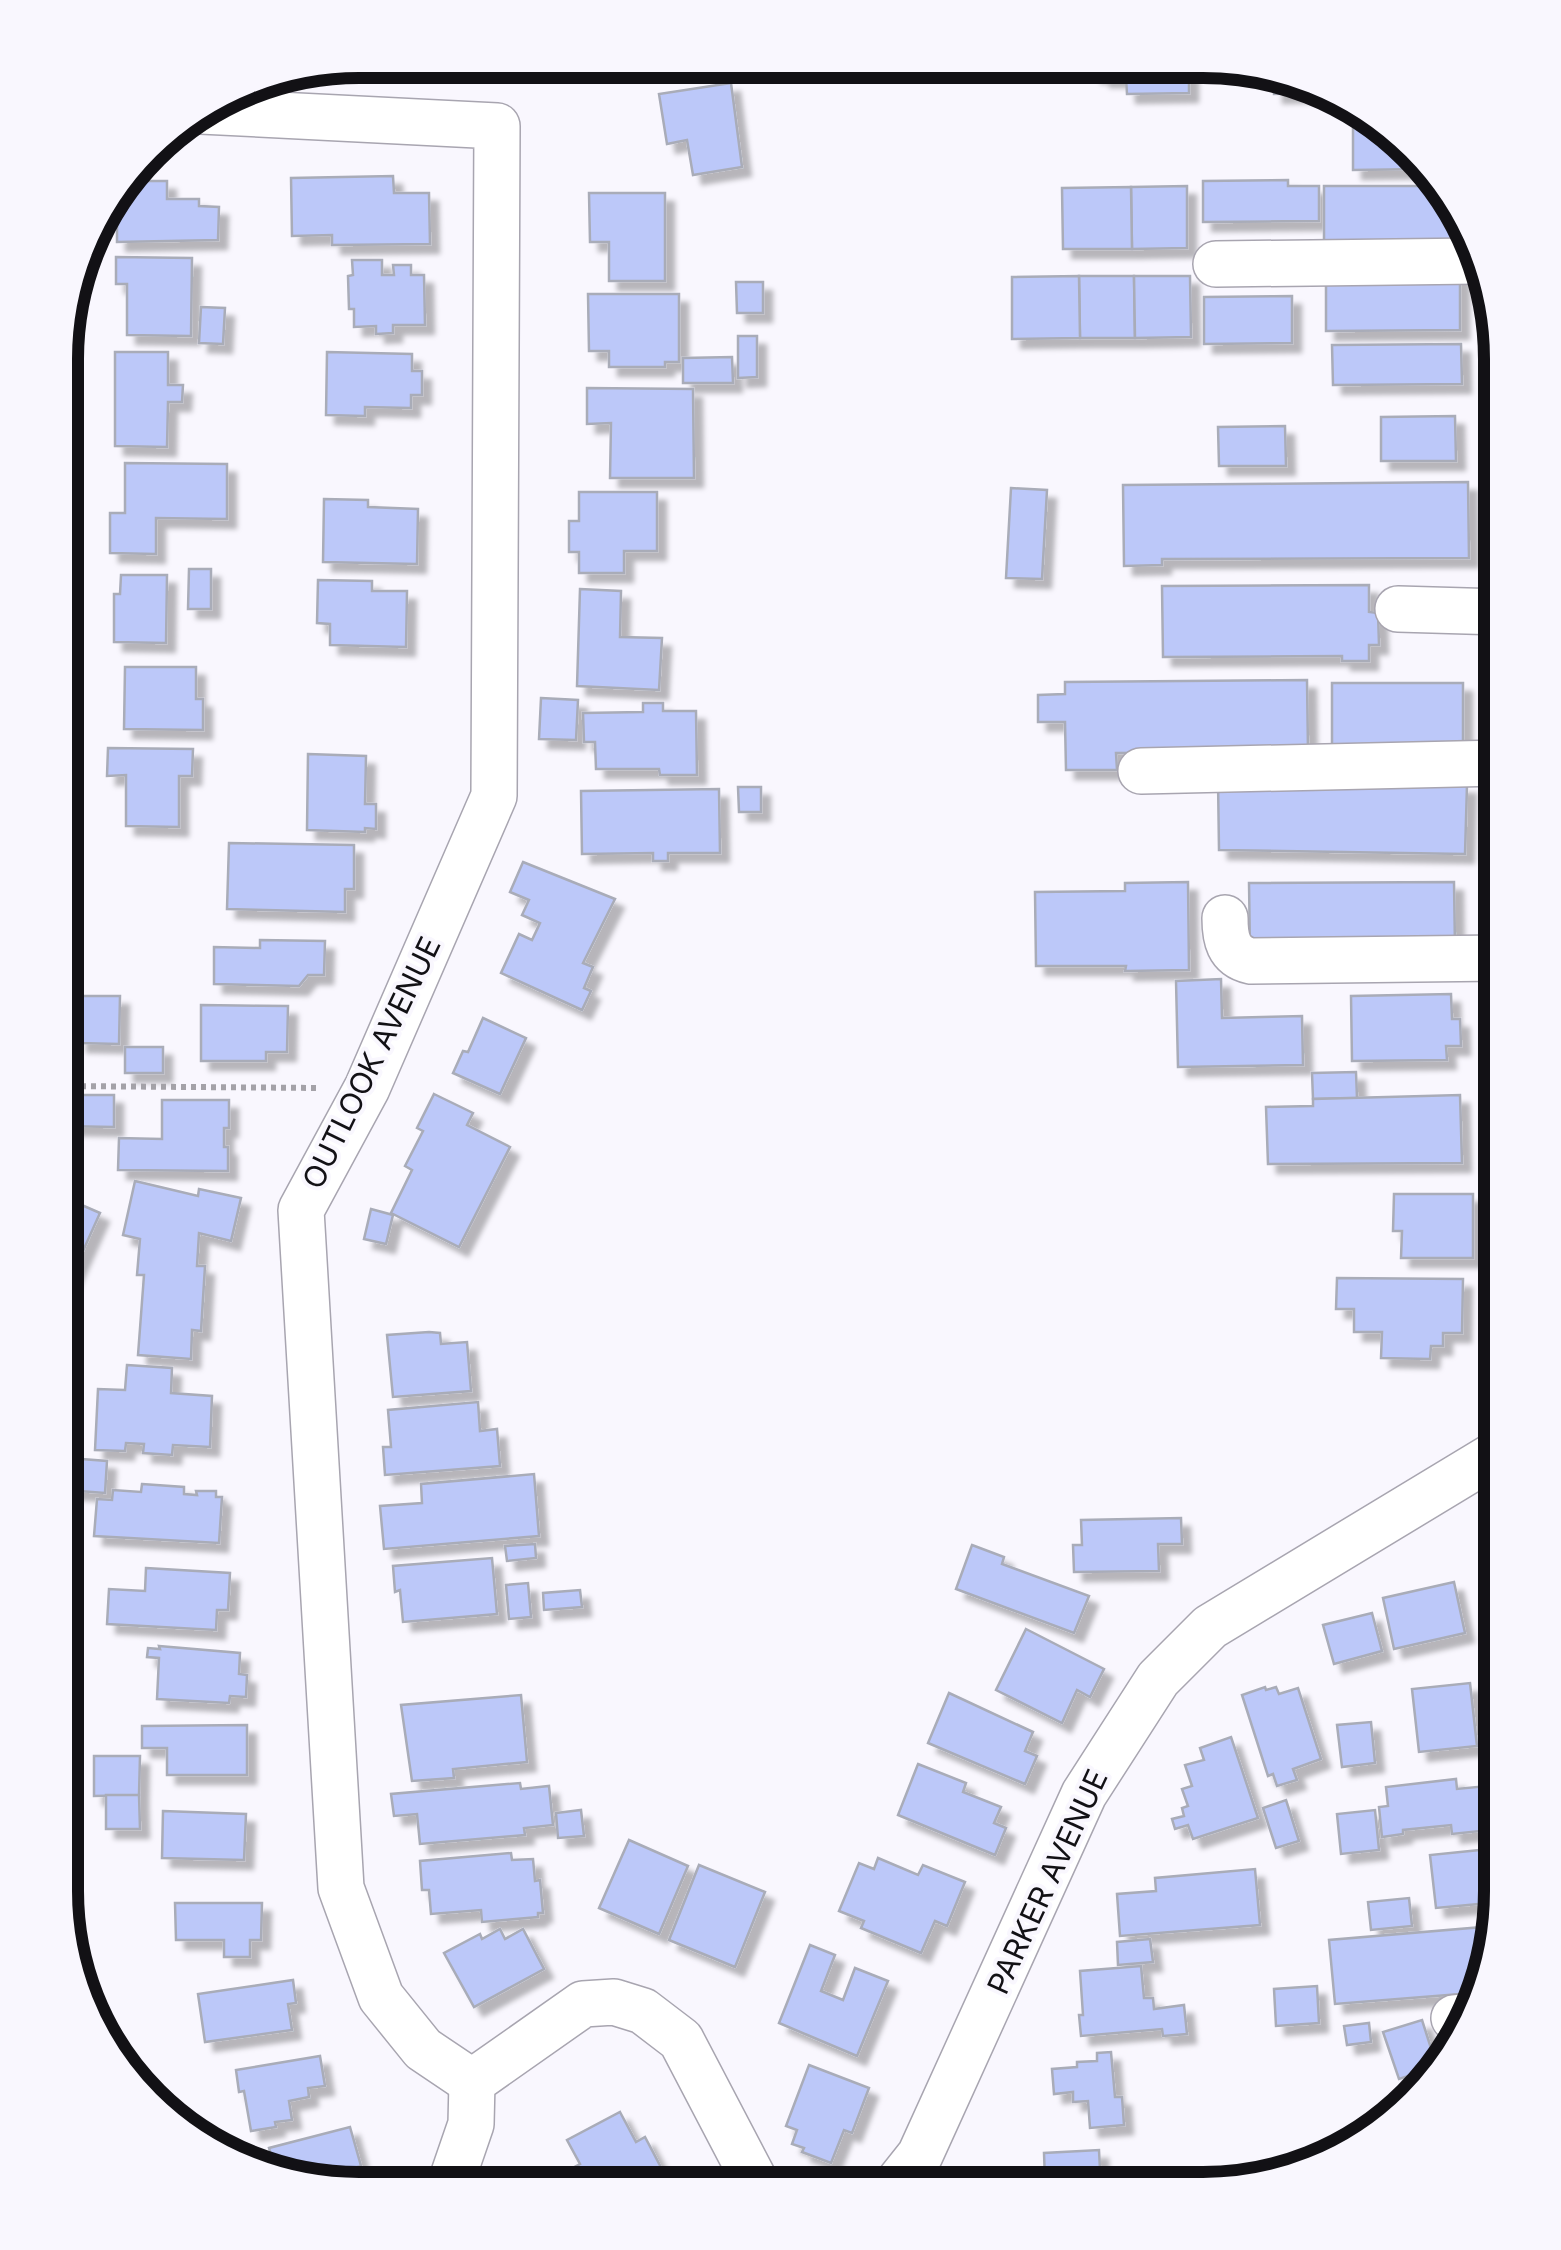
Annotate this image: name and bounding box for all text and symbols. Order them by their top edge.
street label: OUTLOOK AVENUE [295,931,448,1194]
street label: PARKER AVENUE [979,1764,1115,1999]

